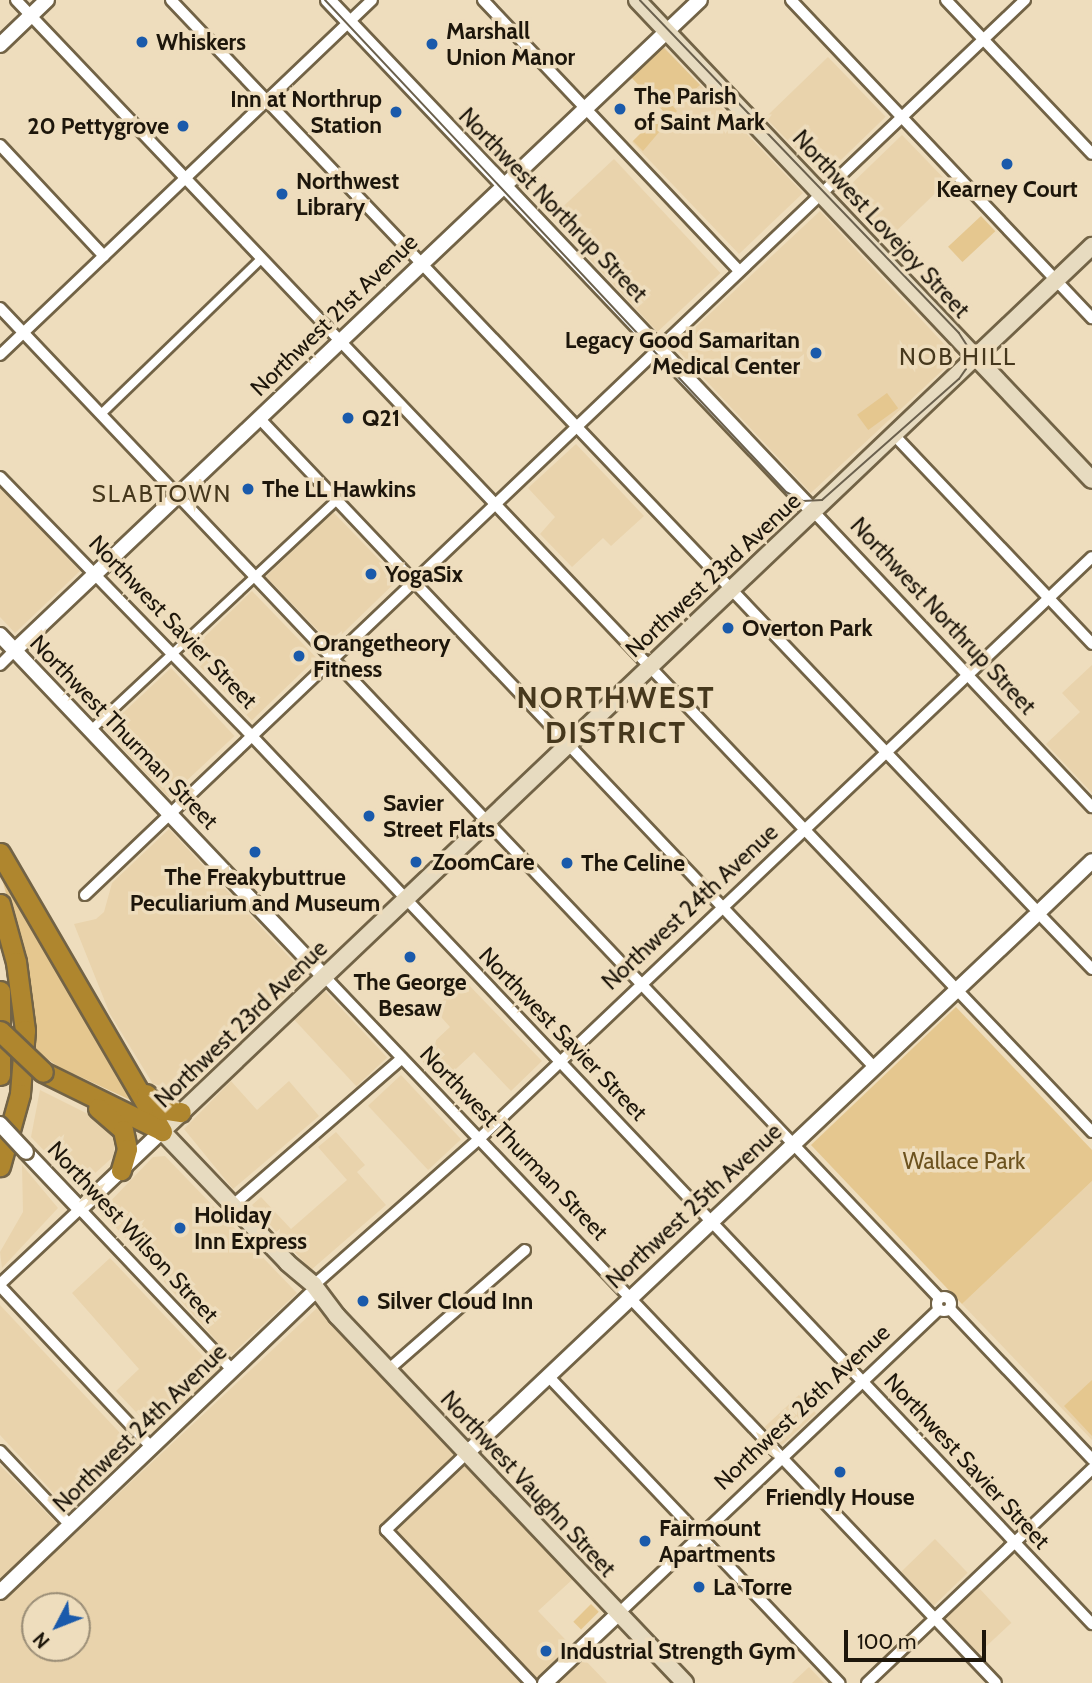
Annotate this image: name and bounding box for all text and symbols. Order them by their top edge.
place label: Marshall Union Manor [446,17,575,71]
place label: Whiskers [156,28,246,56]
marker: Whiskers [134,34,150,50]
marker: Marshall Union Manor [424,36,440,52]
place label: The Parish of Saint Mark [634,82,765,136]
place label: Inn at Northrup Station [230,85,382,139]
marker: The Parish of Saint Mark [612,101,628,117]
street label: Northwest Northrup Street [453,102,653,308]
marker: Inn at Northrup Station [388,104,404,120]
place label: 20 Pettygrove [27,112,169,140]
marker: 20 Pettygrove [175,118,191,134]
street label: Northwest Lovejoy Street [787,124,975,324]
marker: Kearney Court [999,156,1015,172]
place label: Northwest Library [296,167,399,221]
place label: Kearney Court [936,175,1078,203]
marker: Northwest Library [274,186,290,202]
street label: Northwest 21st Avenue [245,228,423,402]
place label: Legacy Good Samaritan Medical Center [565,326,800,380]
marker: Legacy Good Samaritan Medical Center [806,343,826,363]
district label: NOB HILL [900,343,1016,371]
place label: Q21 [362,404,400,432]
marker: Q21 [340,410,356,426]
place label: The LL Hawkins [262,475,416,503]
district label: SLABTOWN [93,480,231,508]
marker: The LL Hawkins [240,481,256,497]
street label: Northwest 23rd Avenue [620,487,806,663]
street label: Northwest Northrup Street [845,512,1041,720]
street label: Northwest Savier Street [83,530,263,714]
place label: YogaSix [385,560,463,588]
marker: YogaSix [363,566,379,582]
place label: Overton Park [742,614,873,642]
marker: Overton Park [720,620,736,636]
street label: Northwest Thurman Street [24,629,224,835]
place label: Orangetheory Fitness [313,629,451,683]
marker: Orangetheory Fitness [291,648,307,664]
district label: NORTHWEST DISTRICT [518,680,714,750]
place label: Savier Street Flats [383,789,495,843]
marker: Savier Street Flats [361,808,377,824]
street label: Northwest 24th Avenue [596,818,784,996]
marker: The Freakybuttrue Peculiarium and Museum [247,844,263,860]
place label: ZoomCare [432,848,535,876]
place label: The Celine [581,849,685,877]
marker: ZoomCare [406,852,426,872]
marker: The Celine [559,855,575,871]
place label: The Freakybuttrue Peculiarium and Museum [130,863,380,917]
street label: Northwest 23rd Avenue [149,935,333,1113]
street label: Northwest Savier Street [473,942,653,1126]
marker: The George Besaw [402,949,418,965]
place label: The George Besaw [353,968,467,1022]
street label: Northwest Thurman Street [414,1040,614,1246]
street label: Northwest 25th Avenue [601,1118,787,1294]
street label: Northwest Wilson Street [42,1136,224,1328]
park label: Wallace Park [903,1147,1025,1175]
place label: Holiday Inn Express [194,1201,307,1255]
marker: Holiday Inn Express [172,1220,188,1236]
place label: Silver Cloud Inn [377,1287,533,1315]
marker: Silver Cloud Inn [355,1293,371,1309]
street label: Northwest 26th Avenue [708,1318,896,1496]
street label: Northwest 24th Avenue [48,1338,232,1518]
street label: Northwest Savier Street [878,1367,1056,1555]
street label: Northwest Vaughn Street [435,1385,621,1583]
marker: Friendly House [832,1464,848,1480]
place label: Friendly House [765,1483,915,1511]
place label: Fairmount Apartments [659,1514,776,1568]
marker: Fairmount Apartments [637,1533,653,1549]
place label: La Torre [713,1573,792,1601]
marker: La Torre [691,1579,707,1595]
north arrow [21,1592,91,1662]
scale bar [847,1616,989,1660]
text: N [28,1627,55,1653]
text: 100 m [857,1629,916,1654]
place label: Industrial Strength Gym [560,1637,796,1665]
marker: Industrial Strength Gym [538,1643,554,1659]

